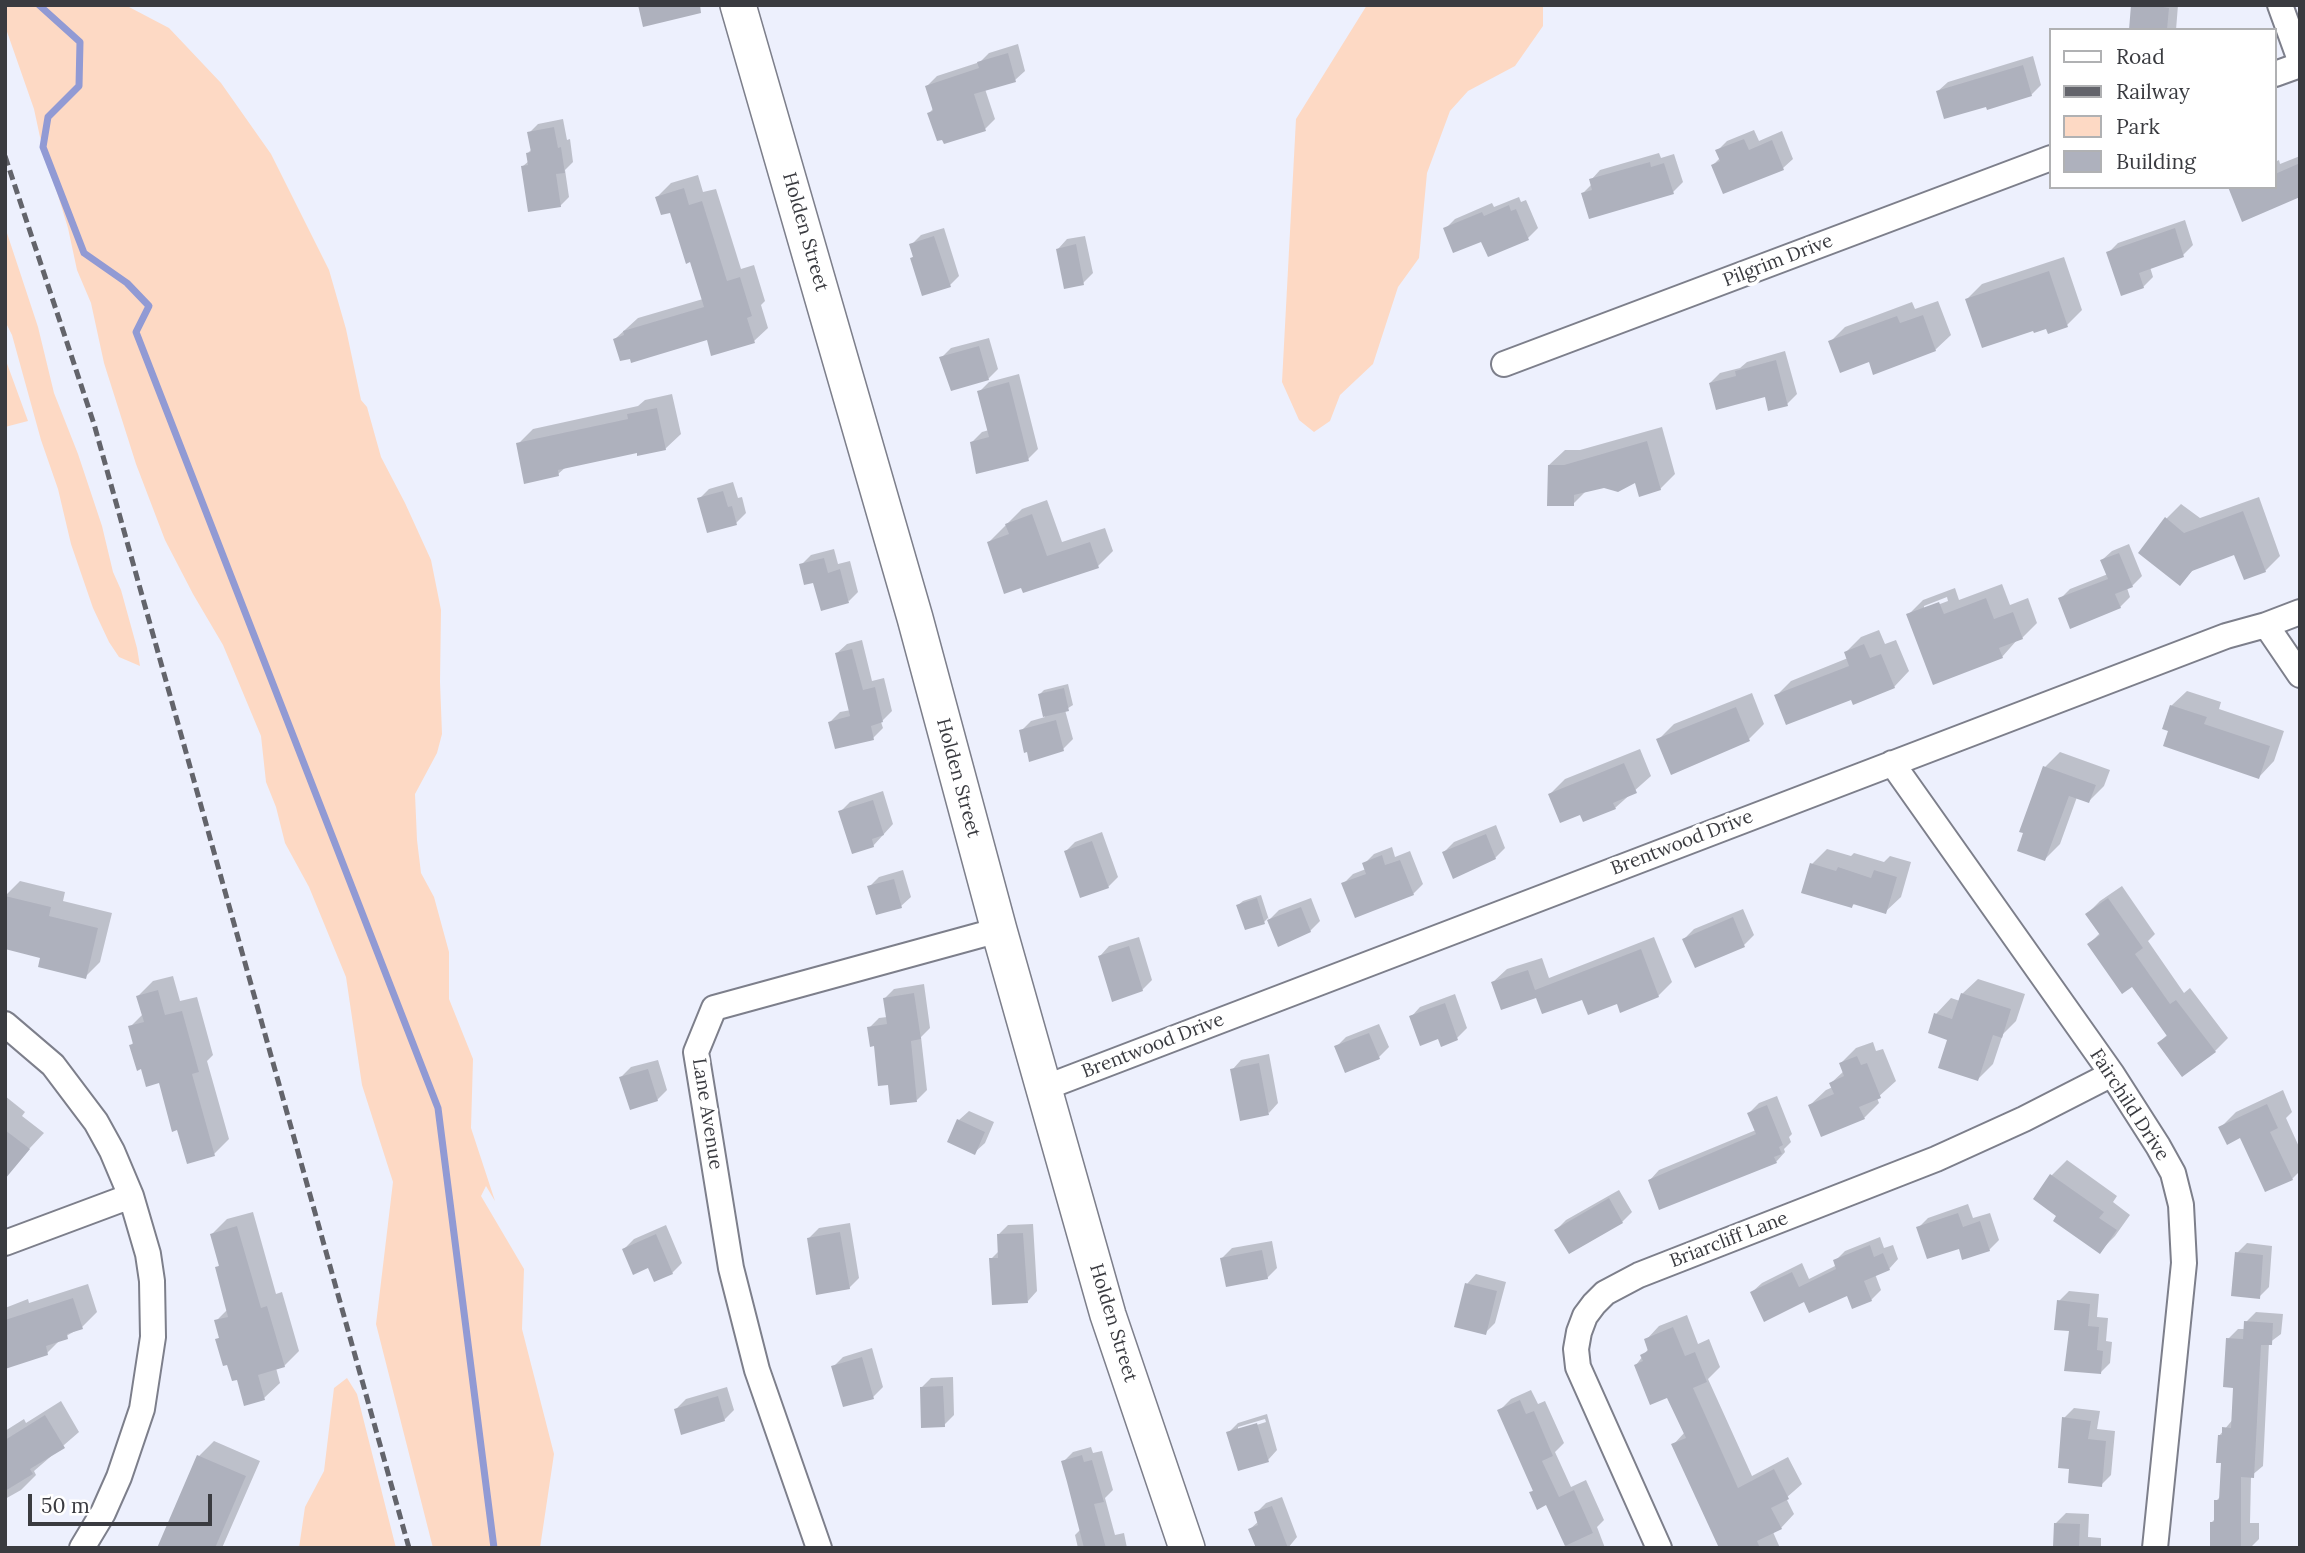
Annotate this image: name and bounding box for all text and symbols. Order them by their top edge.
legend [2050,28,2277,189]
text: Road [2116,43,2165,70]
text: Railway [2116,78,2190,105]
text: Park [2116,113,2160,140]
text: Building [2116,148,2196,175]
street label: Holden Street [777,170,833,294]
street label: Pilgrim Drive [1720,230,1836,292]
street label: Holden Street [931,716,985,840]
street label: Brentwood Drive [1608,805,1756,881]
street label: Brentwood Drive [1079,1008,1227,1084]
street label: Fairchild Drive [2084,1045,2174,1165]
street label: Lane Avenue [687,1057,727,1171]
street label: Briarcliff Lane [1667,1207,1791,1273]
street label: Holden Street [1084,1261,1142,1385]
scale bar [32,1480,215,1524]
text: 50 m [41,1492,90,1519]

